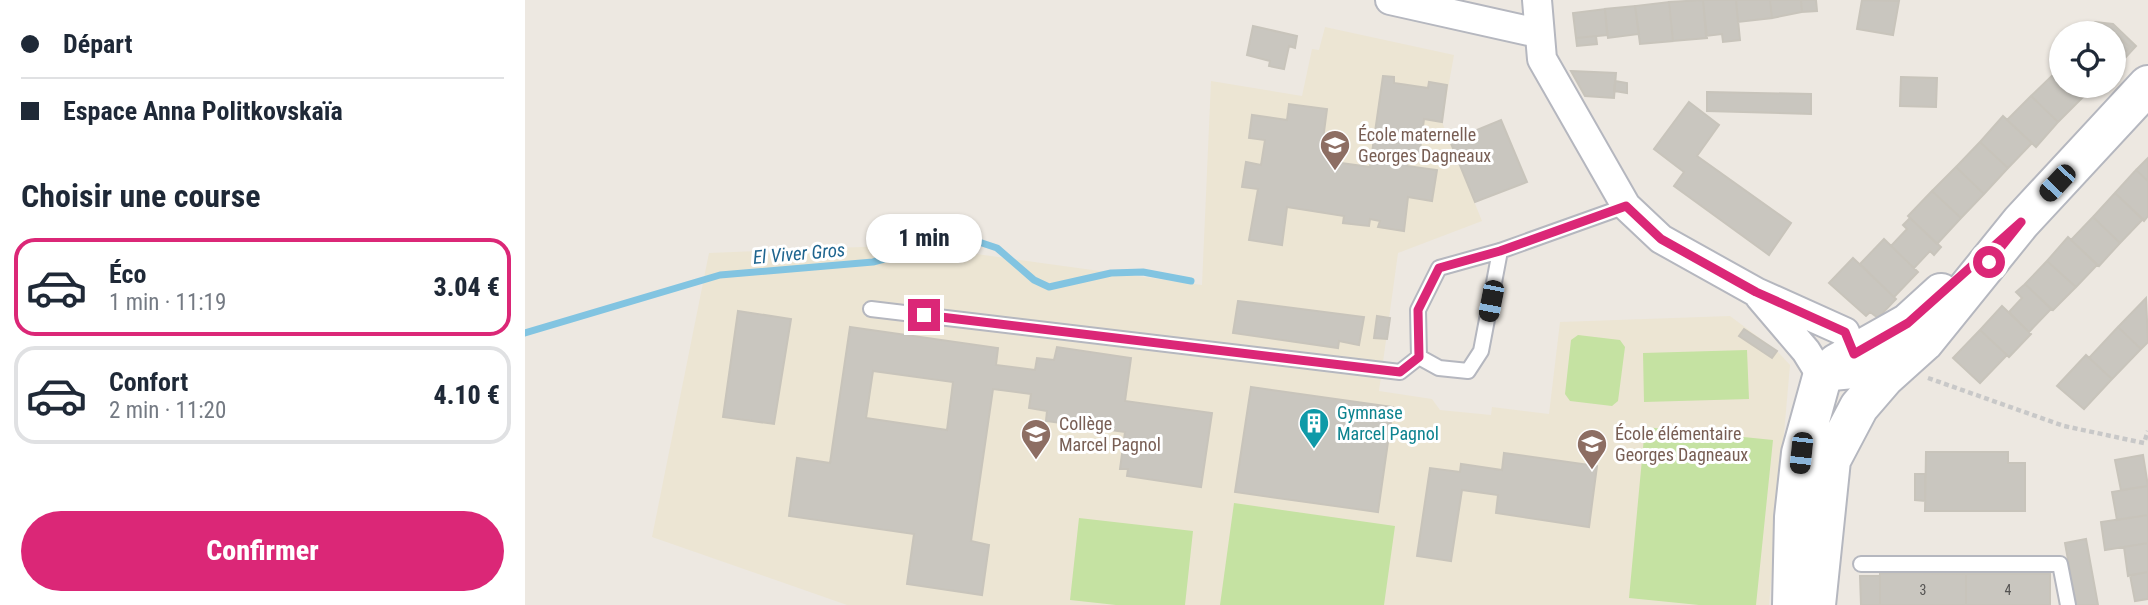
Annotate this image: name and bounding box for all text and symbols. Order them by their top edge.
map controls [2049,21,2126,98]
button: locate [2049,21,2126,98]
text: Départ [63,29,132,59]
text: Espace Anna Politkovskaïa [63,96,343,126]
place label: École maternelle Georges Dagneaux [1358,124,1491,166]
school or university icon: École maternelle Georges Dagneaux [1318,128,1352,172]
car [2035,160,2080,206]
text: Choisir une course [21,177,261,215]
callout: 1 min [866,214,982,262]
text: 1 min [898,225,950,252]
water label: El Viver Gros [752,238,846,269]
route start [1973,246,2005,278]
icon: car [25,256,88,319]
text: Éco [109,259,146,289]
text: 3.04 € [433,272,500,302]
car [1477,278,1506,324]
text: 1 min · 11:19 [109,289,226,316]
route end [908,299,940,331]
icon: car [25,364,88,427]
text: Confort [109,367,188,397]
text: 4.10 € [433,380,500,410]
text: 2 min · 11:20 [109,397,226,424]
place label: Gymnase Marcel Pagnol [1337,402,1439,444]
building icon: Gymnase Marcel Pagnol [1297,406,1331,450]
place label: Collège Marcel Pagnol [1059,413,1161,455]
school or university icon: Collège Marcel Pagnol [1019,417,1053,461]
place label: École élémentaire Georges Dagneaux [1615,423,1748,465]
school or university icon: École élémentaire Georges Dagneaux [1575,427,1609,471]
car [1789,431,1814,475]
button: Confirmer [21,511,504,591]
house number: 3 [1920,582,1926,598]
house number: 4 [2005,582,2012,598]

